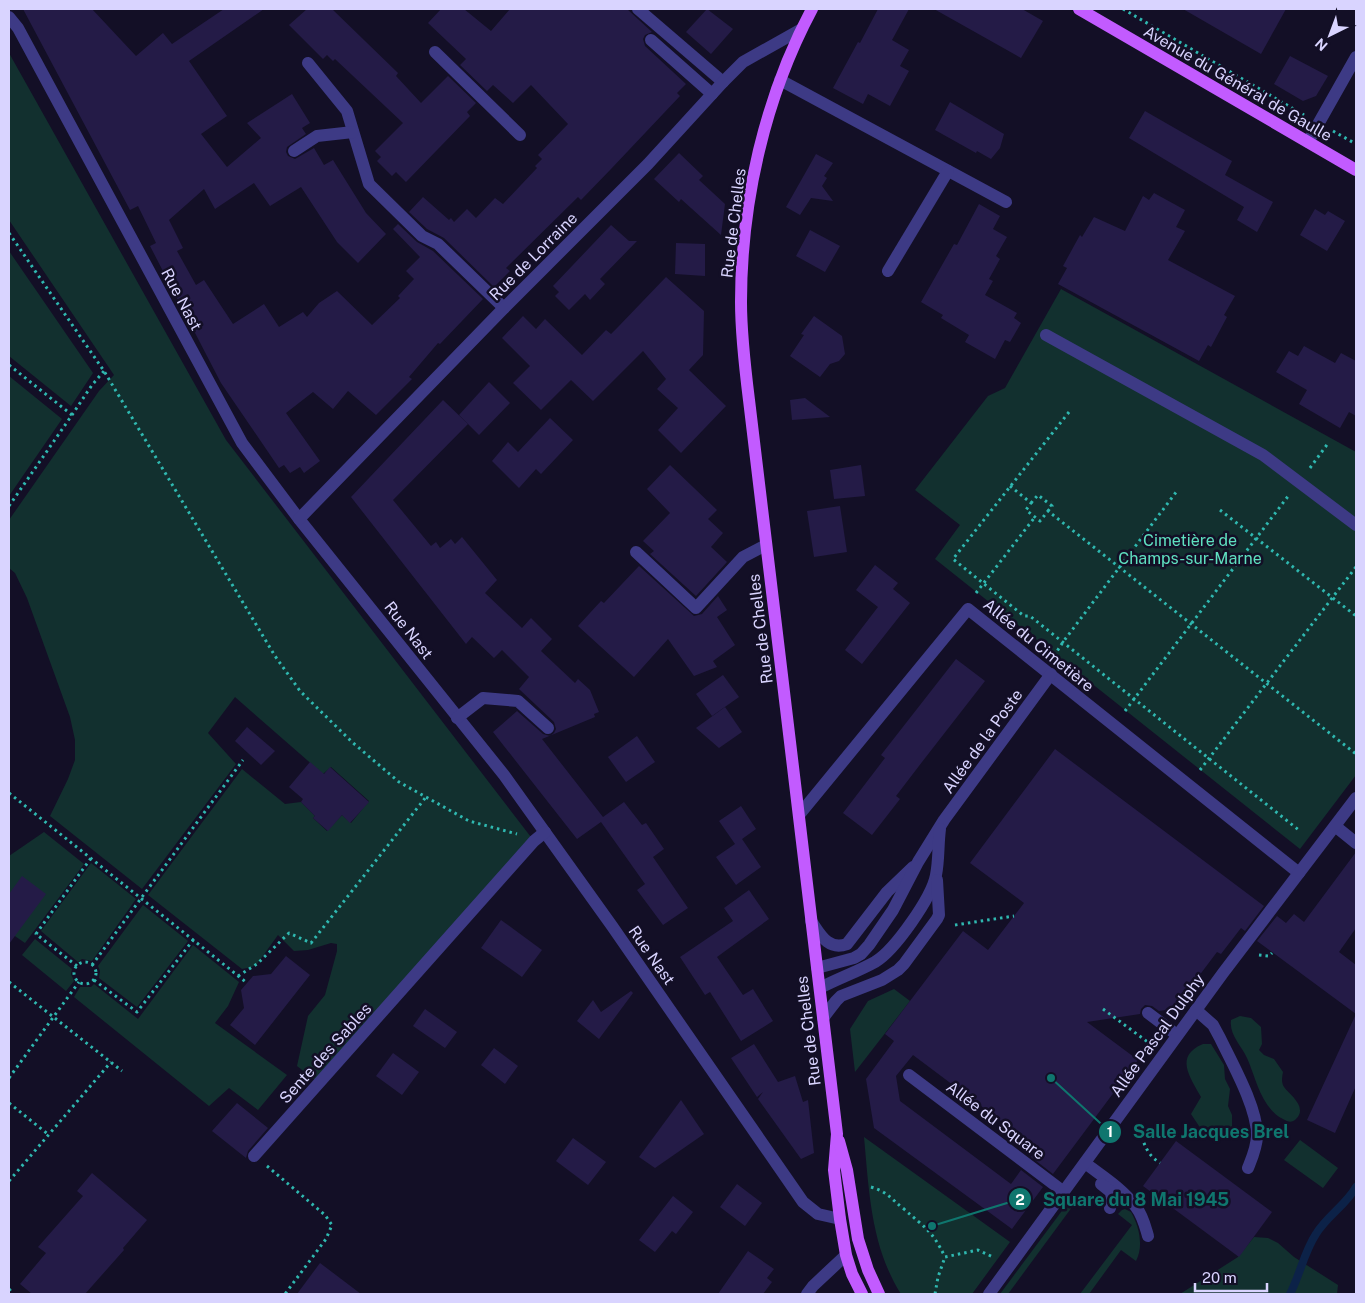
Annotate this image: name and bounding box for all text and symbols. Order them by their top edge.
north arrow [1305,10,1355,60]
street label: Avenue du Général de Gaulle [1140,22,1335,145]
text: N [1312,35,1331,54]
street label: Rue de Chelles [717,167,750,279]
street label: Rue de Lorraine [485,208,581,304]
street label: Rue Nast [157,265,206,334]
park label: Cimetière de Champs-sur-Marne [1118,531,1262,568]
street label: Rue de Chelles [744,573,777,685]
street label: Allée du Cimetière [980,595,1098,696]
street label: Rue Nast [380,598,437,663]
street label: Allée de la Poste [938,686,1027,797]
street label: Rue Nast [624,922,679,988]
street label: Allée Pascal Dulphy [1106,970,1209,1101]
street label: Rue de Chelles [792,975,825,1087]
street label: Sente des Sables [275,999,375,1107]
street label: Allée du Square [943,1077,1049,1164]
callout: Salle Jacques Brel [1097,1115,1299,1148]
text: Salle Jacques Brel [1133,1121,1289,1142]
text: 1 [1107,1123,1113,1140]
callout: Square du 8 Mai 1945 [1008,1183,1239,1216]
text: Square du 8 Mai 1945 [1043,1189,1229,1210]
text: 2 [1015,1191,1025,1208]
scale bar [1195,1260,1268,1292]
text: 20 m [1202,1269,1237,1286]

